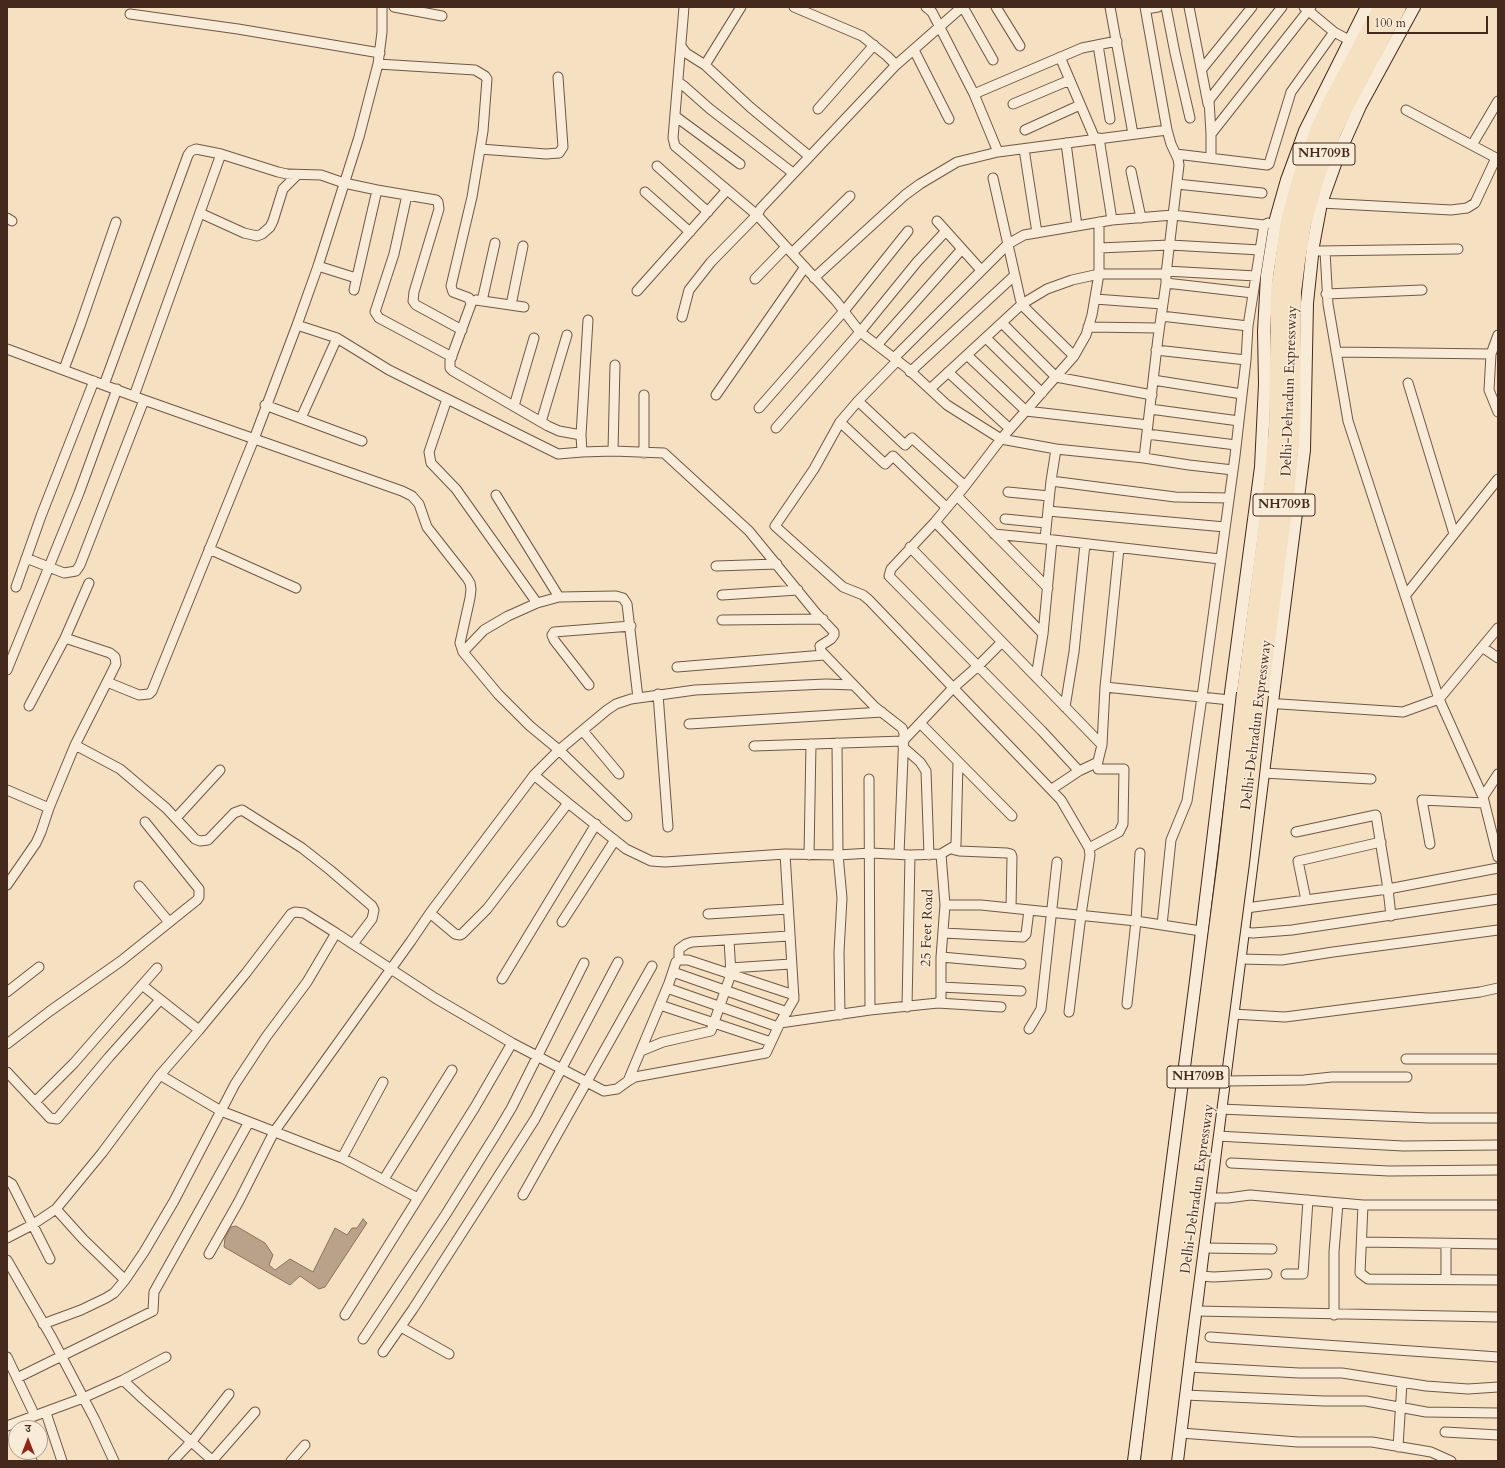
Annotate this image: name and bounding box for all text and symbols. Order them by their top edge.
scale bar [1369,8,1490,34]
text: 100 m [1374,15,1406,31]
road number: NH709B [1293,143,1355,165]
street label: Delhi-Dehradun Expressway [1279,305,1301,477]
road number: NH709B [1253,494,1315,516]
street label: Delhi-Dehradun Expressway [1238,639,1276,811]
street label: 25 Feet Road [918,889,938,967]
road number: NH709B [1167,1066,1229,1088]
street label: Delhi-Dehradun Expressway [1178,1103,1218,1275]
north arrow [8,1420,48,1460]
text: उ [25,1421,31,1436]

